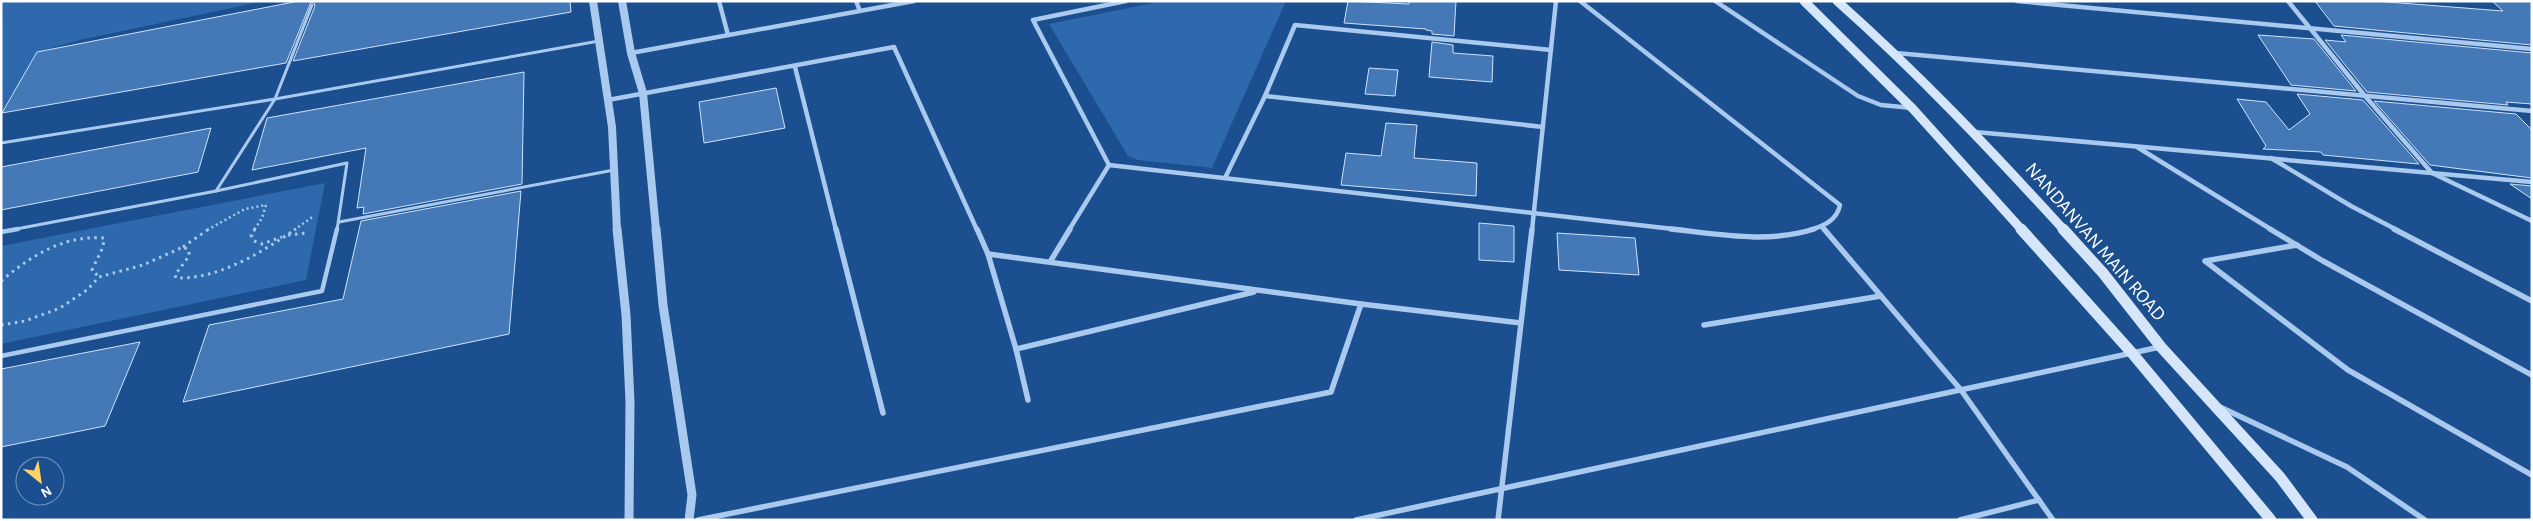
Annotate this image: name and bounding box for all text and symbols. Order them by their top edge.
street label: NANDANVAN MAIN ROAD [2021,159,2169,325]
north arrow [15,456,65,506]
text: N [38,483,54,500]

